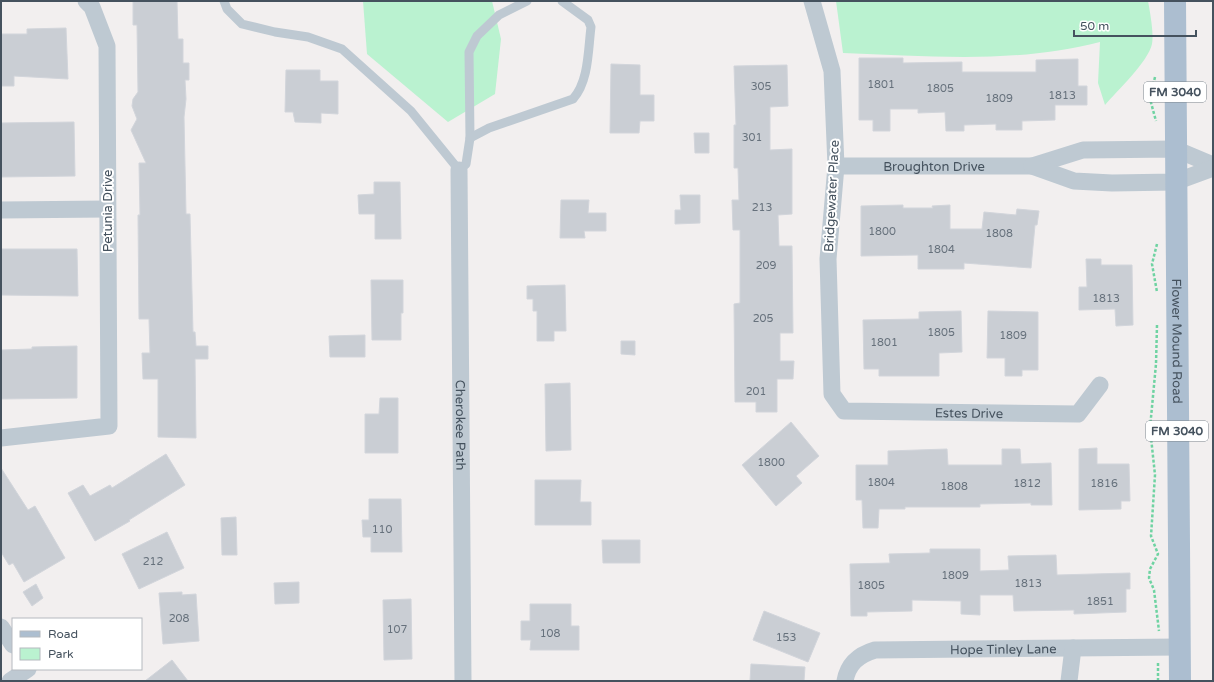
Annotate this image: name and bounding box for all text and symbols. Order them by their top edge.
scale bar [1074,12,1196,38]
text: 50 m [1080,19,1109,33]
house number: 1801 [867,78,895,91]
house number: 305 [751,80,771,93]
house number: 1805 [926,82,954,95]
road number: FM 3040 [1144,82,1206,102]
house number: 1813 [1048,89,1076,102]
house number: 1809 [985,92,1013,105]
house number: 301 [742,131,762,144]
street label: Bridgewater Place [821,140,843,253]
street label: Broughton Drive [883,159,985,175]
street label: Petunia Drive [100,170,116,252]
house number: 213 [752,201,772,214]
house number: 1800 [868,225,896,238]
house number: 1808 [985,227,1013,240]
house number: 1804 [927,243,955,256]
house number: 209 [756,259,776,272]
street label: Flower Mound Road [1168,278,1185,404]
house number: 1813 [1092,292,1120,305]
house number: 205 [753,312,773,325]
house number: 1805 [927,326,955,339]
house number: 1809 [999,329,1027,342]
house number: 1801 [870,336,898,349]
street label: Cherokee Path [452,380,468,470]
house number: 201 [746,385,766,398]
street label: Estes Drive [935,405,1003,422]
road number: FM 3040 [1146,421,1208,441]
house number: 1800 [757,456,785,469]
house number: 1804 [867,476,895,489]
house number: 1812 [1013,477,1041,490]
house number: 1816 [1090,477,1118,490]
house number: 1808 [940,480,968,493]
house number: 110 [372,523,392,536]
house number: 212 [143,555,163,568]
house number: 1809 [941,569,969,582]
house number: 1813 [1014,577,1042,590]
house number: 1805 [857,579,885,592]
house number: 1851 [1086,595,1114,608]
house number: 208 [169,612,189,625]
legend [12,618,142,670]
house number: 107 [387,623,407,636]
text: Road [48,627,78,641]
house number: 108 [540,627,560,640]
house number: 153 [776,631,796,644]
street label: Hope Tinley Lane [950,641,1057,658]
text: Park [48,647,74,661]

